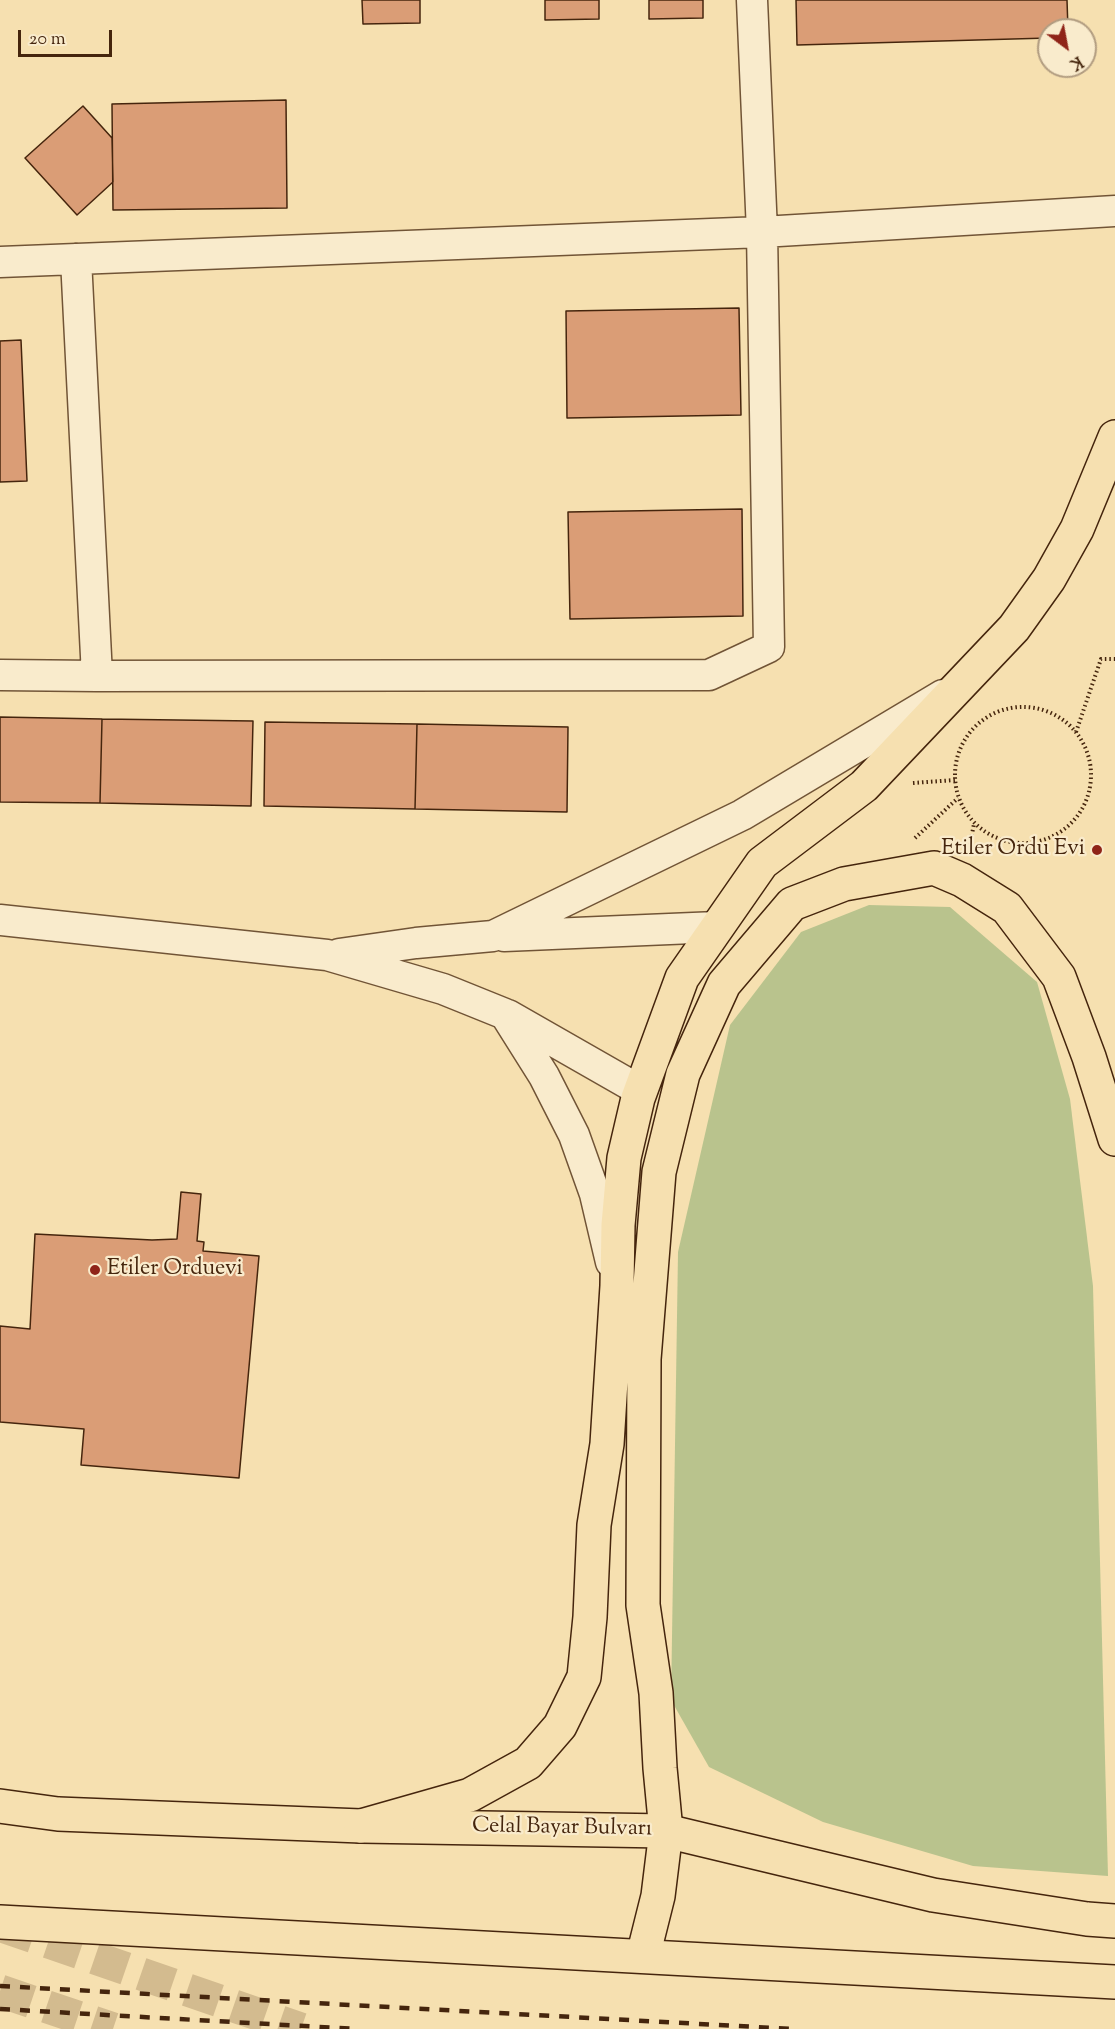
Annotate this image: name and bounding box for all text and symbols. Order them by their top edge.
scale bar [21,18,116,56]
north arrow [1037,18,1097,78]
text: 20 m [29,27,66,53]
text: K [1065,49,1087,75]
place label: Etiler Ordu Evi [941,837,1085,863]
marker: Etiler Ordu Evi [1090,843,1104,857]
place label: Etiler Orduevi [107,1257,243,1283]
marker: Etiler Orduevi [88,1263,102,1277]
street label: Celal Bayar Bulvarı [472,1814,652,1844]

